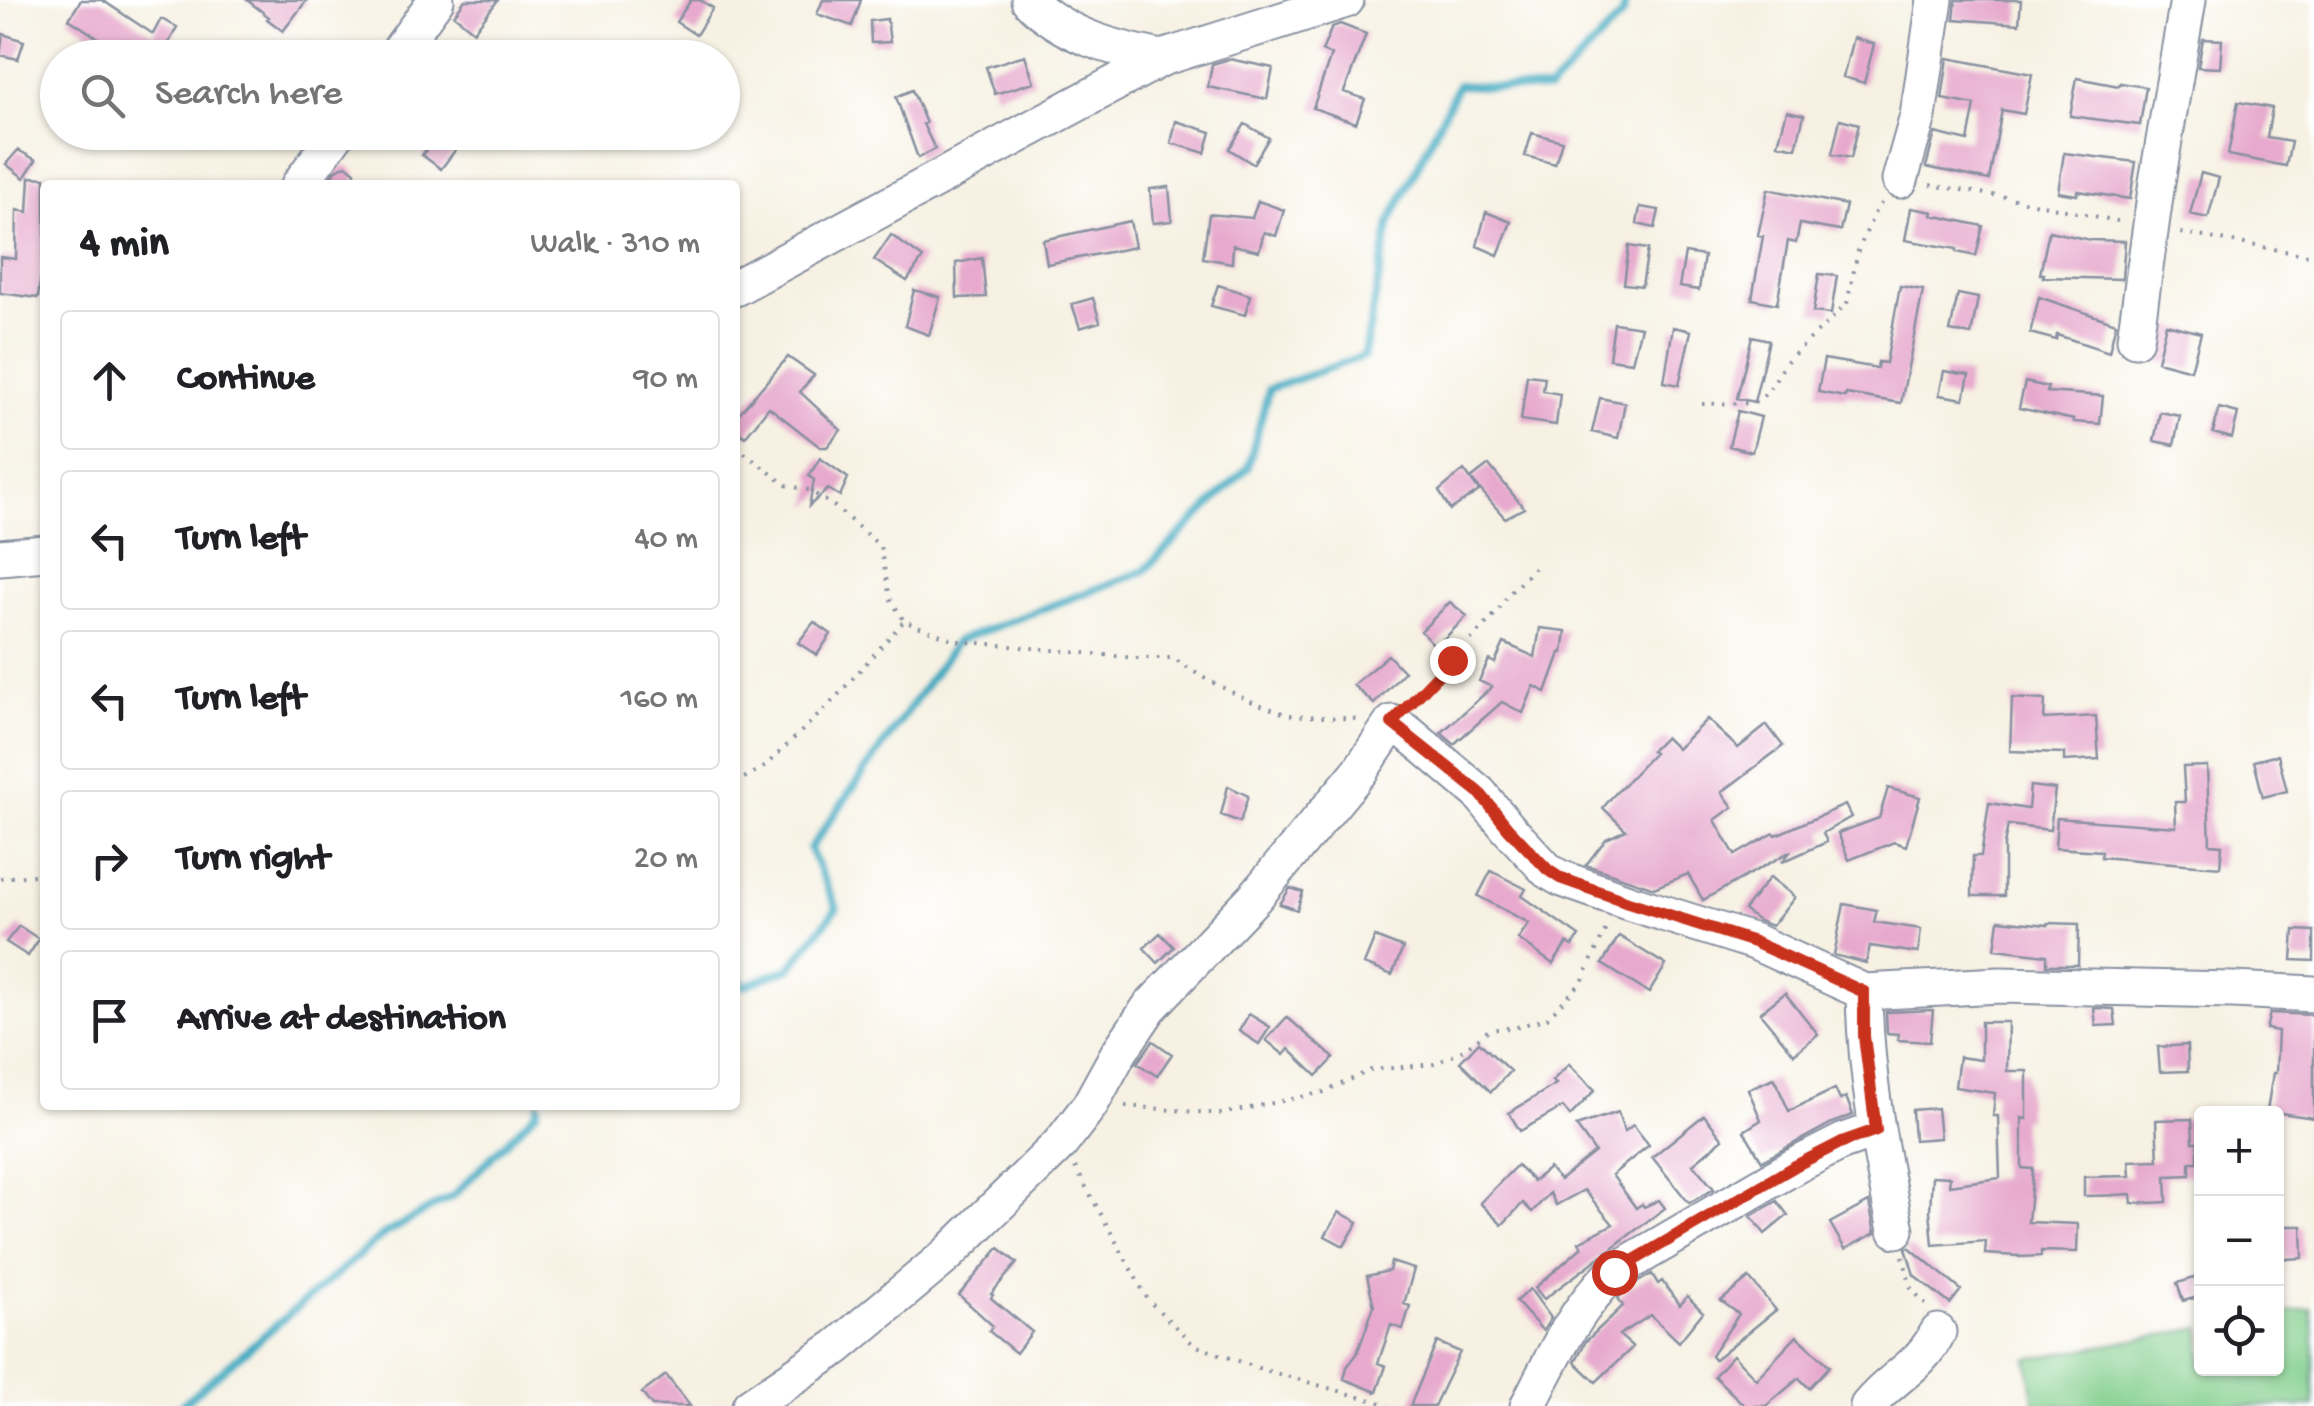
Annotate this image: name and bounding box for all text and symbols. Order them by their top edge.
search box [40,40,740,150]
icon: search [75,68,130,123]
text: Search here [155,73,342,117]
text: 4 min [80,221,169,270]
text: Walk · 310 m [531,226,700,264]
icon: ahead [82,353,137,408]
text: Continue [177,358,315,402]
text: 90 m [634,361,698,399]
icon: left [82,513,137,568]
text: Turn left [177,518,305,562]
text: 40 m [634,521,698,559]
route end [1430,638,1476,684]
icon: left [82,673,137,728]
text: Turn left [177,678,305,722]
text: 160 m [620,681,698,719]
icon: right [82,833,137,888]
text: Turn right [177,838,329,882]
text: 20 m [634,841,698,879]
icon: arrive [82,993,137,1048]
text: Arrive at destination [177,998,506,1042]
map controls [2194,1106,2284,1376]
button: + [2194,1106,2284,1196]
button: − [2194,1196,2284,1286]
route start [1592,1250,1638,1296]
button: locate [2194,1286,2284,1376]

